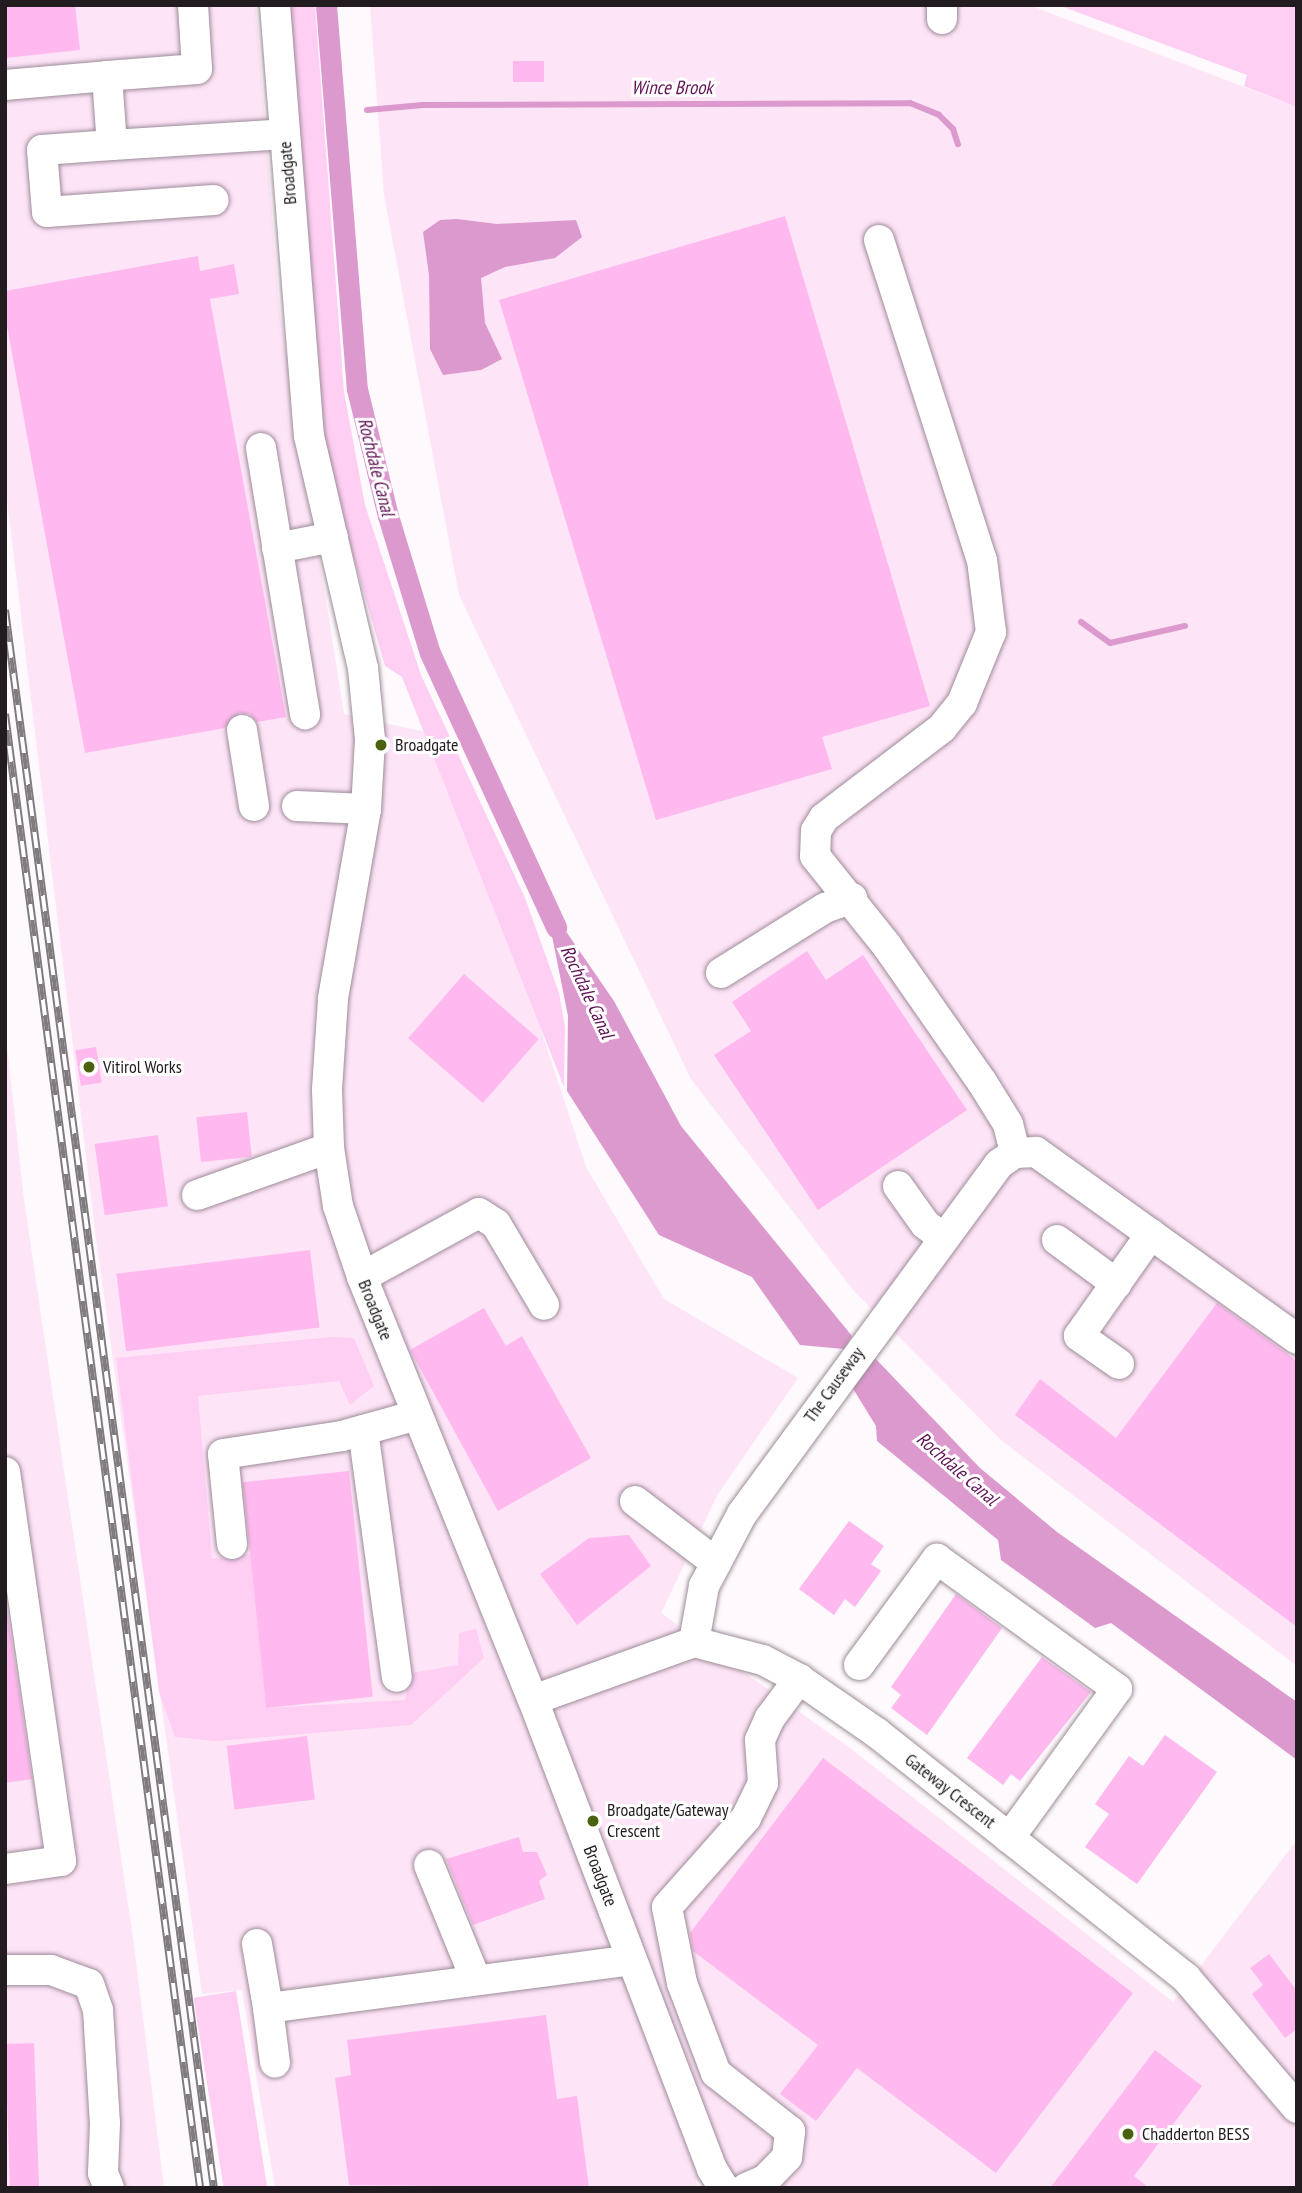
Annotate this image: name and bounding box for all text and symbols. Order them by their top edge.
water label: Wince Brook [631,77,713,99]
street label: Broadgate [274,140,302,206]
water label: Rochdale Canal [353,416,399,518]
place label: Broadgate [395,734,458,756]
marker: Broadgate [373,737,389,753]
water label: Rochdale Canal [555,942,619,1042]
place label: Vitirol Works [103,1056,182,1078]
marker: Vitirol Works [81,1059,97,1075]
street label: Broadgate [353,1277,397,1343]
street label: The Causeway [799,1343,869,1427]
water label: Rochdale Canal [912,1428,1002,1510]
street label: Gateway Crescent [900,1749,1000,1833]
place label: Broadgate/Gateway Crescent [607,1800,728,1842]
marker: Broadgate/Gateway Crescent [585,1813,601,1829]
street label: Broadgate [579,1843,621,1909]
place label: Chadderton BESS [1142,2123,1250,2145]
marker: Chadderton BESS [1120,2126,1136,2142]

